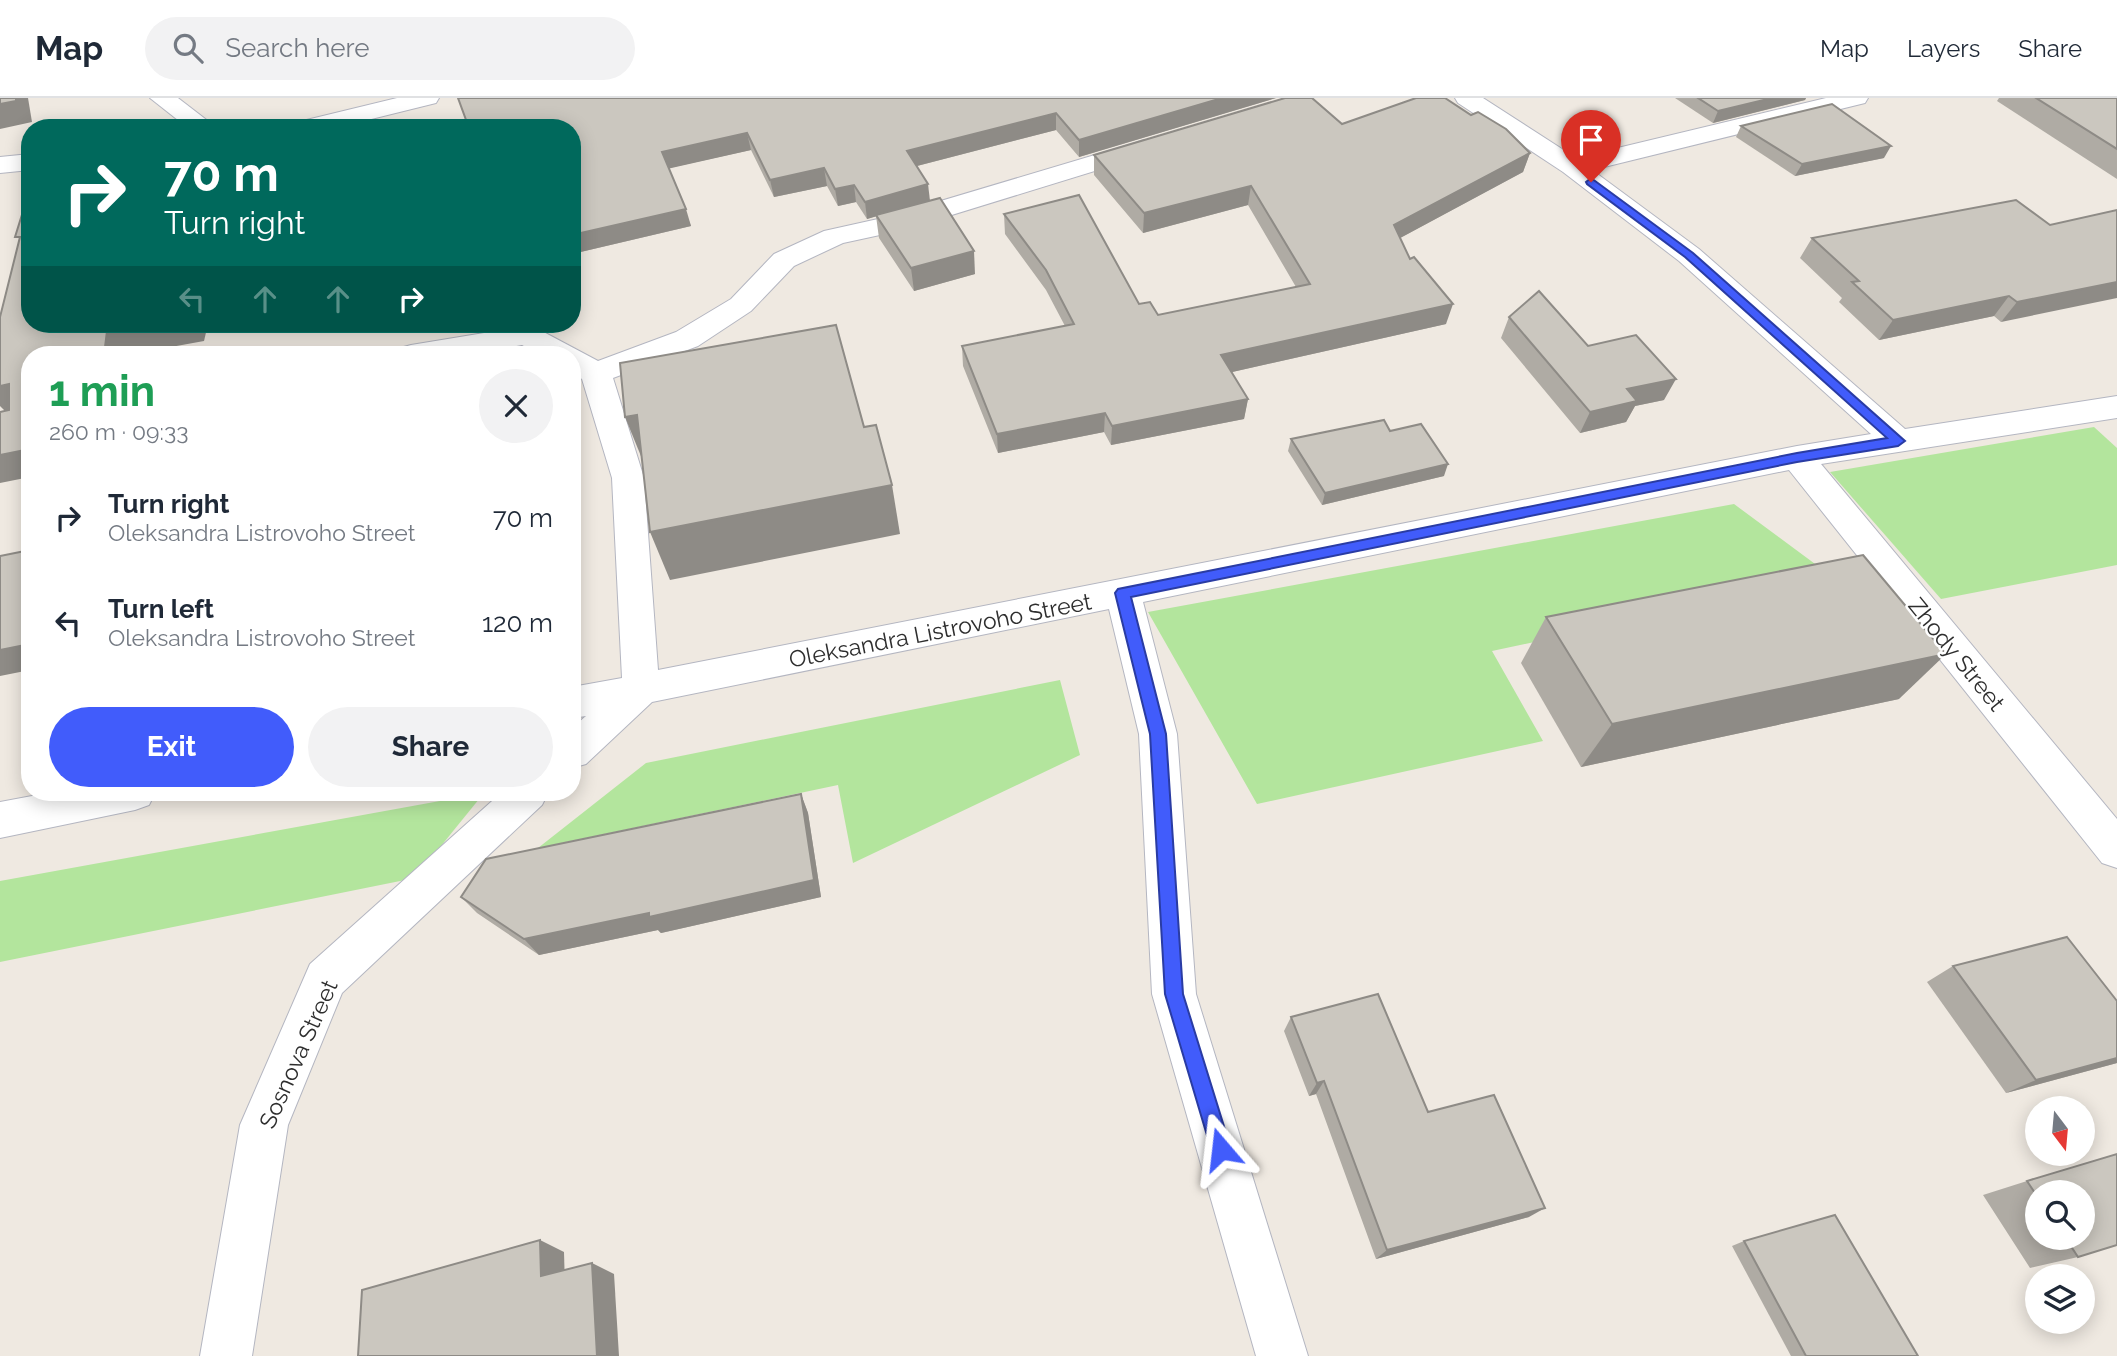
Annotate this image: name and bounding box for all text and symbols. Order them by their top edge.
search box [145,17,635,80]
text: Map [35,29,103,68]
icon: search [169,29,207,67]
text: Search here [225,33,370,63]
text: Map [1820,34,1869,63]
text: Layers [1907,34,1980,63]
text: Share [2018,34,2082,63]
pin [1561,110,1621,182]
icon: arrive [1572,121,1610,159]
text: 70 m [164,145,279,202]
icon: right [49,147,140,238]
text: Turn right [164,204,305,241]
icon: left [173,280,211,318]
icon: ahead [246,280,284,318]
icon: ahead [319,280,357,318]
icon: right [392,280,430,318]
text: 1 min [49,367,155,416]
button: close [479,369,553,443]
text: 260 m · 09:33 [49,418,188,445]
text: Turn right [108,489,229,519]
icon: right [49,499,87,537]
text: 70 m [493,503,553,533]
text: Oleksandra Listrovoho Street [108,519,415,546]
street label: Oleksandra Listrovoho Street [787,587,1094,673]
street label: Zhody Street [1903,592,2011,716]
text: Turn left [108,594,214,624]
icon: left [49,604,87,642]
text: 120 m [482,608,553,638]
text: Oleksandra Listrovoho Street [108,624,415,651]
button: Exit [49,707,294,787]
button: Share [308,707,553,787]
street label: Sosnova Street [253,975,343,1132]
north arrow [2025,1096,2095,1166]
map controls [2025,1096,2095,1334]
position arrow [1184,1112,1258,1186]
button: search [2025,1180,2095,1250]
button: layers [2025,1264,2095,1334]

